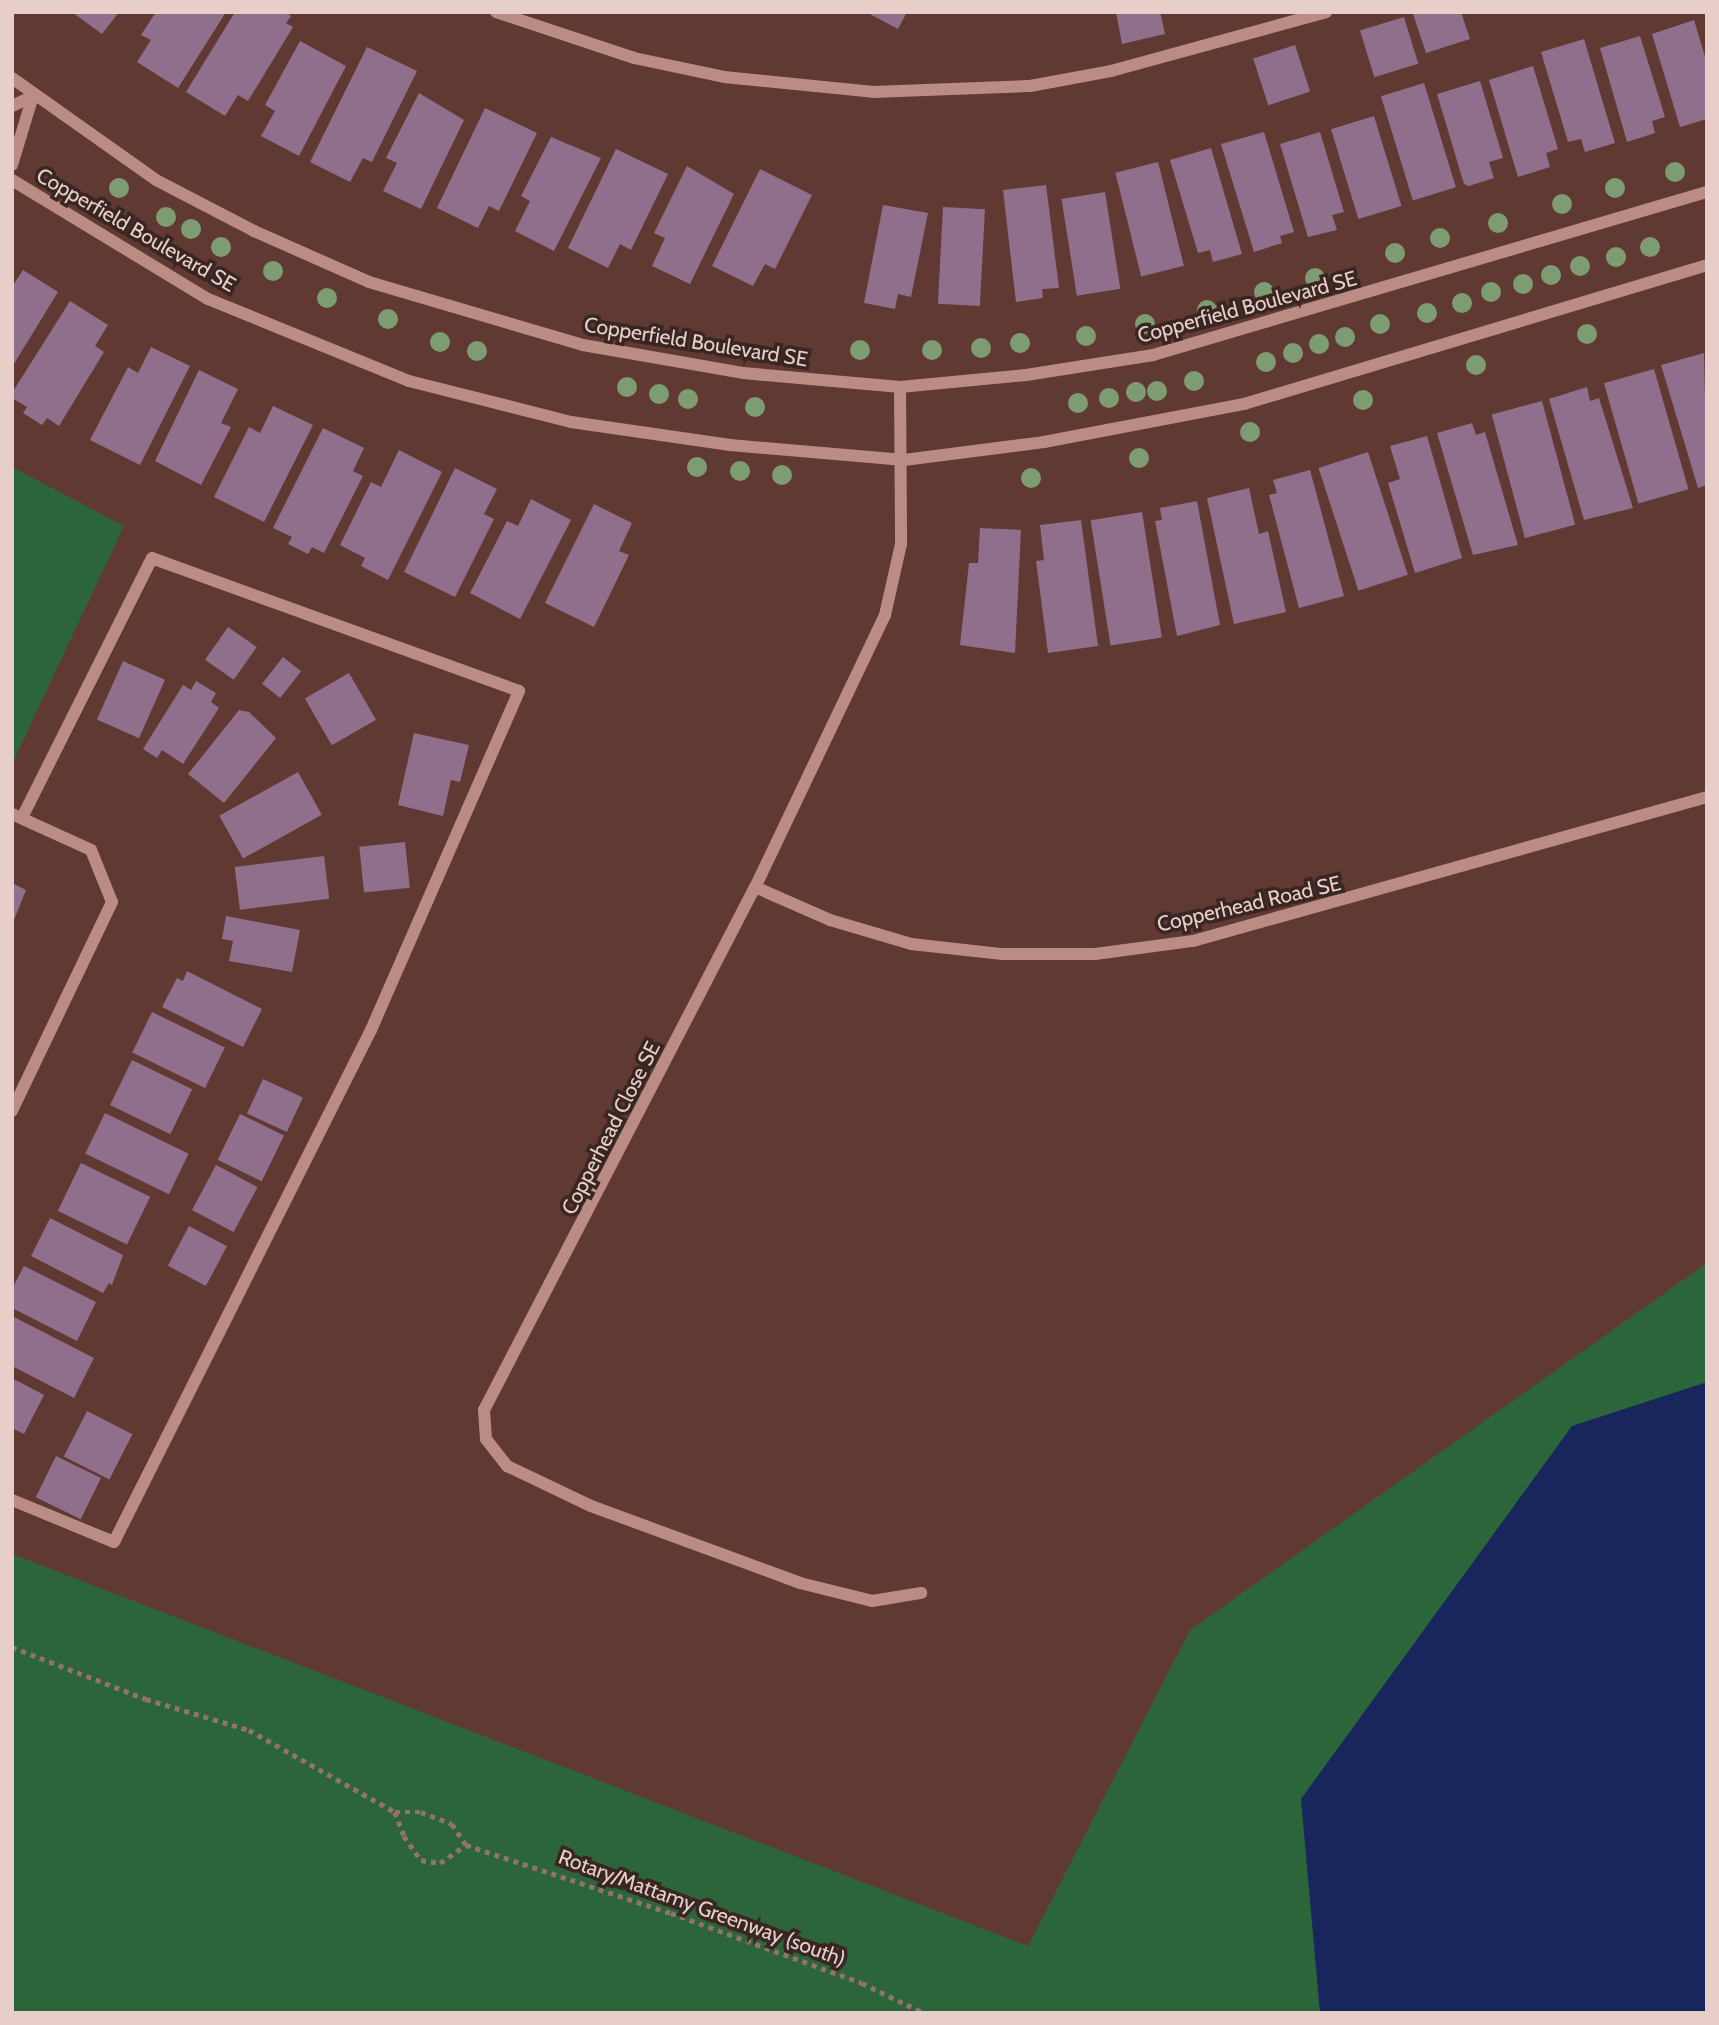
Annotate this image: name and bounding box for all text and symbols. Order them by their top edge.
street label: Copperfield Boulevard SE [32,163,240,297]
street label: Copperfield Boulevard SE [1135,266,1359,348]
street label: Copperfield Boulevard SE [582,312,810,372]
street label: Copperhead Road SE [1155,871,1343,937]
street label: Copperhead Close SE [556,1037,666,1219]
street label: Rotary/Mattamy Greenway (south) [555,1844,849,1972]

